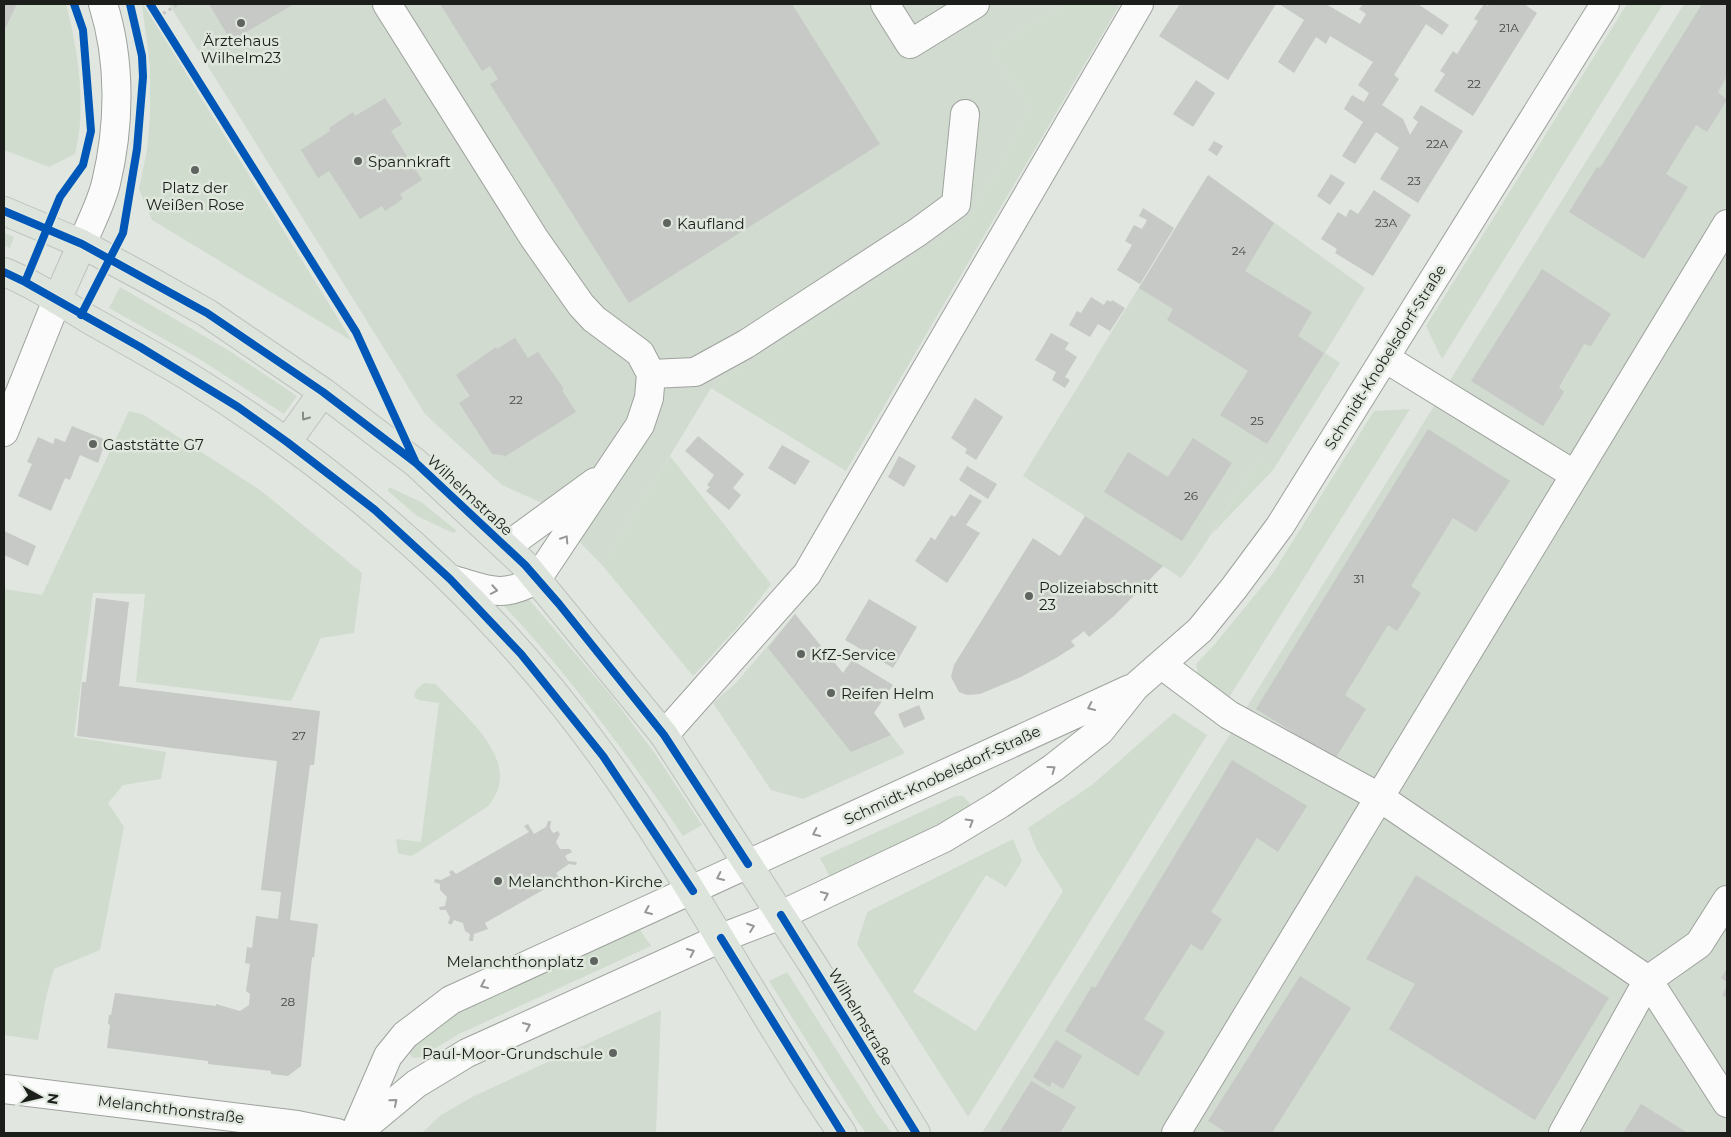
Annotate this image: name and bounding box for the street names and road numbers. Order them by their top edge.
street label: Schmidt-Knobelsdorf-Straße [1320,261,1450,453]
street label: Wilhelmstraße [423,450,517,540]
street label: Schmidt-Knobelsdorf-Straße [841,721,1043,829]
street label: Wilhelmstraße [824,965,898,1069]
street label: Melanchthonstraße [97,1091,245,1127]

